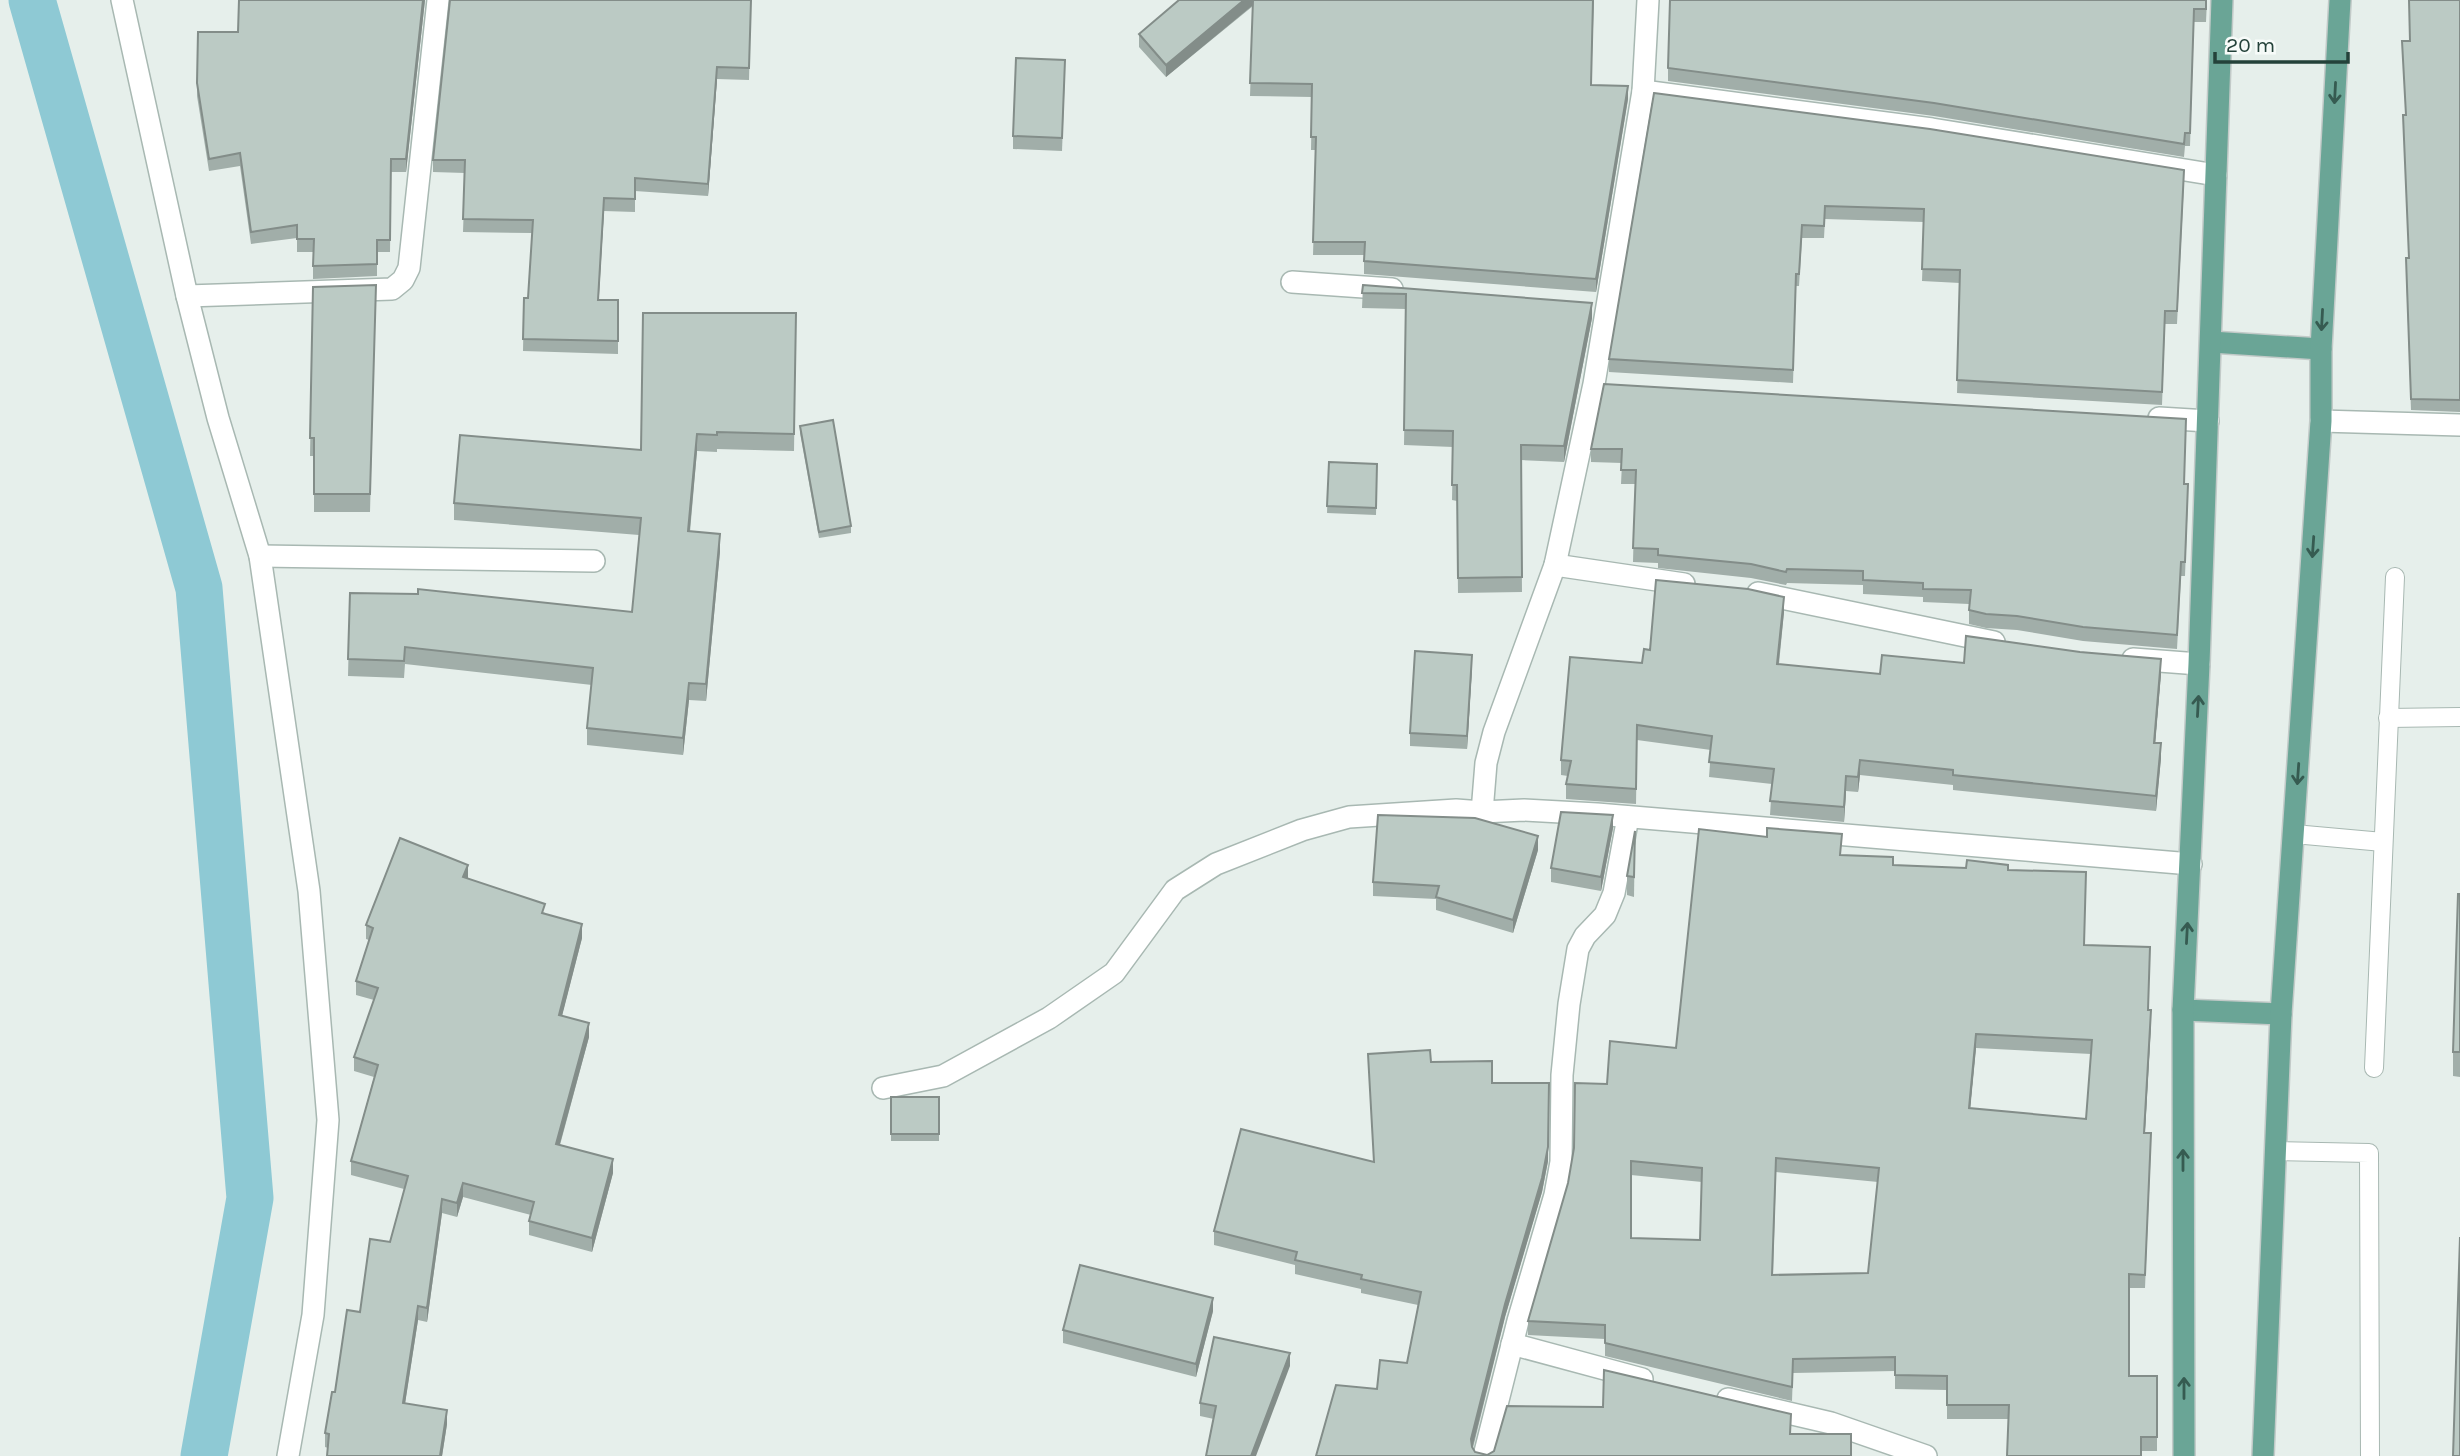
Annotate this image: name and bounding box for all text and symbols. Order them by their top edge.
scale bar [2215,21,2348,65]
text: 20 m [2226,33,2275,57]
one-way arrow [2328,81,2341,103]
one-way arrow [2315,308,2328,331]
one-way arrow [2306,535,2319,558]
one-way arrow [2191,694,2204,717]
one-way arrow [2291,762,2304,785]
one-way arrow [2181,922,2194,945]
one-way arrow [2176,1149,2190,1172]
one-way arrow [2177,1377,2191,1400]

